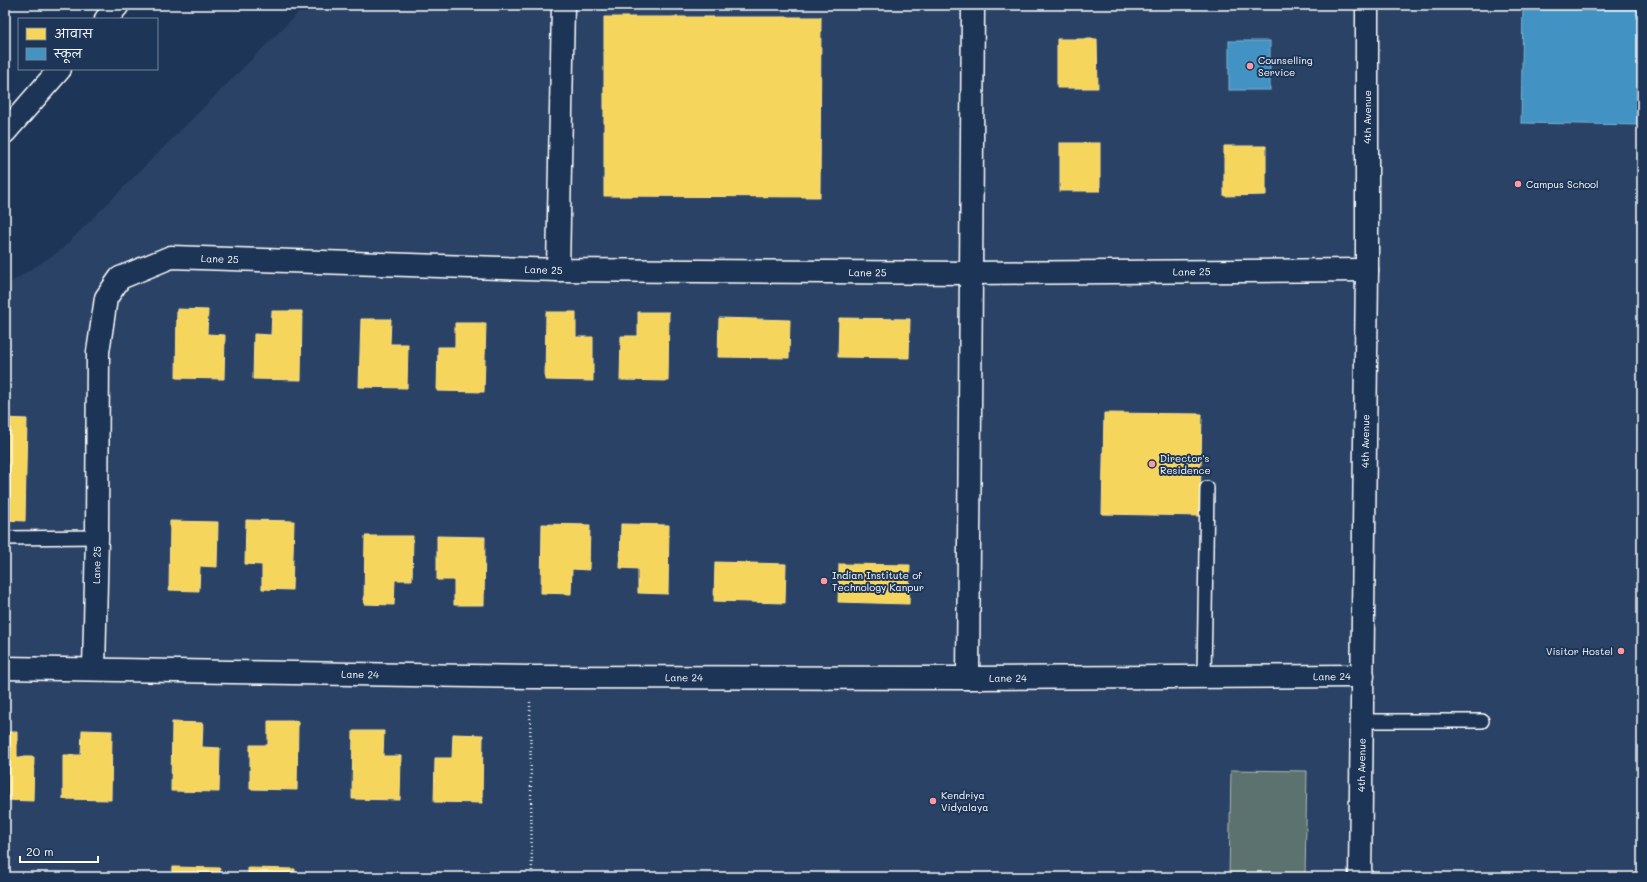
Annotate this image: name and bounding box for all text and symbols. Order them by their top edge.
legend [18,18,158,70]
text: आवास [54,25,94,41]
text: स्कूल [53,45,84,63]
place label: Counselling Service [1258,53,1313,79]
marker: Counselling Service [1245,61,1255,71]
street label: 4th Avenue [1360,90,1374,144]
place label: Campus School [1526,177,1599,191]
marker: Campus School [1513,179,1523,189]
street label: Lane 25 [201,251,239,266]
street label: Lane 25 [524,262,563,277]
street label: Lane 25 [1173,264,1211,278]
street label: Lane 25 [849,265,887,279]
street label: 4th Avenue [1358,414,1372,468]
place label: Director's Residence [1160,451,1211,477]
marker: Director's Residence [1147,459,1157,469]
street label: Lane 25 [89,546,104,584]
place label: Indian Institute of Technology Kanpur [832,568,924,594]
marker: Indian Institute of Technology Kanpur [819,576,829,586]
place label: Visitor Hostel [1546,644,1613,658]
marker: Visitor Hostel [1616,646,1626,656]
street label: Lane 24 [341,667,379,681]
street label: Lane 24 [1313,669,1351,683]
street label: Lane 24 [665,670,703,684]
street label: Lane 24 [989,671,1027,685]
street label: 4th Avenue [1354,738,1369,792]
place label: Kendriya Vidyalaya [941,788,988,814]
marker: Kendriya Vidyalaya [928,796,938,806]
scale bar [20,838,98,864]
text: 20 m [26,843,54,859]

